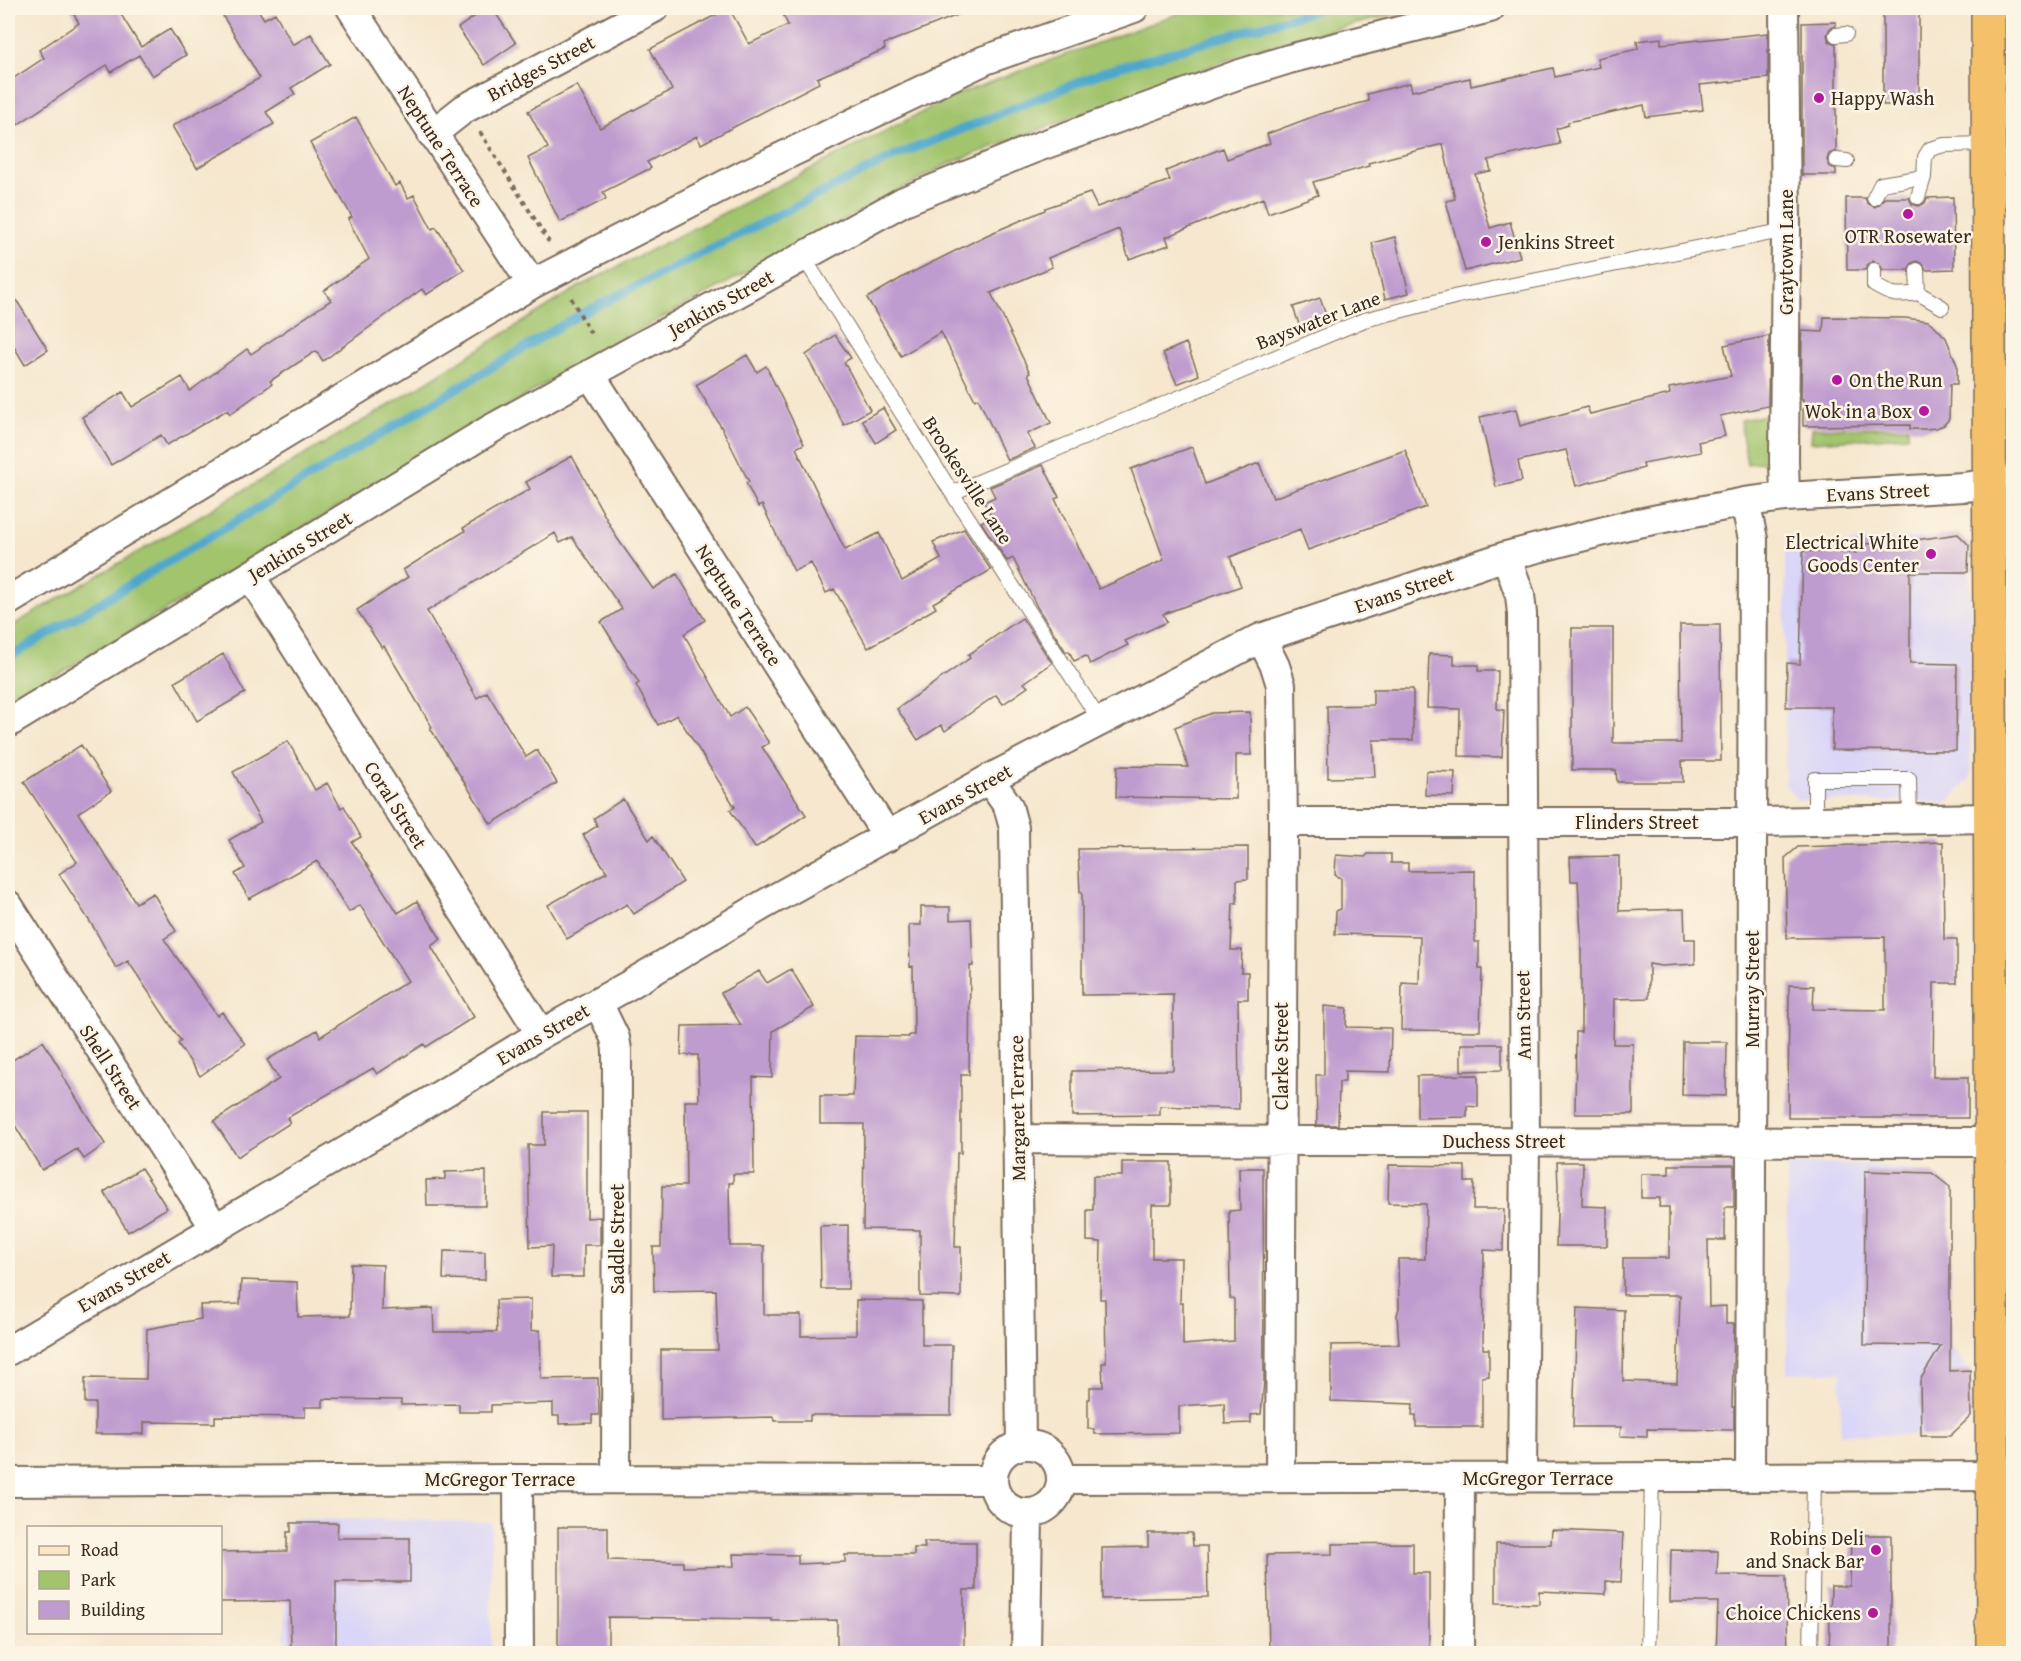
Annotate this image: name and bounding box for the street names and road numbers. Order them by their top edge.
street label: Bridges Street [482,27,600,108]
street label: Neptune Terrace [391,79,492,212]
street label: Graytown Lane [1771,189,1800,315]
street label: Jenkins Street [660,262,779,345]
street label: Bayswater Lane [1251,283,1384,357]
street label: Brookesville Lane [916,410,1021,549]
street label: Evans Street [1826,474,1930,509]
street label: Jenkins Street [240,503,357,590]
street label: Neptune Terrace [689,538,790,671]
street label: Evans Street [1350,559,1457,620]
street label: Coral Street [358,755,435,854]
street label: Evans Street [913,756,1017,831]
street label: Flinders Street [1575,807,1699,836]
street label: Murray Street [1737,930,1766,1048]
street label: Ann Street [1507,970,1538,1060]
street label: Evans Street [491,995,595,1072]
street label: Clarke Street [1266,1002,1295,1110]
street label: Shell Street [73,1018,150,1115]
street label: Margaret Terrace [1001,1035,1032,1181]
street label: Duchess Street [1442,1126,1566,1155]
street label: Saddle Street [602,1184,631,1294]
street label: Evans Street [72,1242,176,1319]
street label: McGregor Terrace [1463,1463,1614,1492]
street label: McGregor Terrace [425,1464,576,1493]

